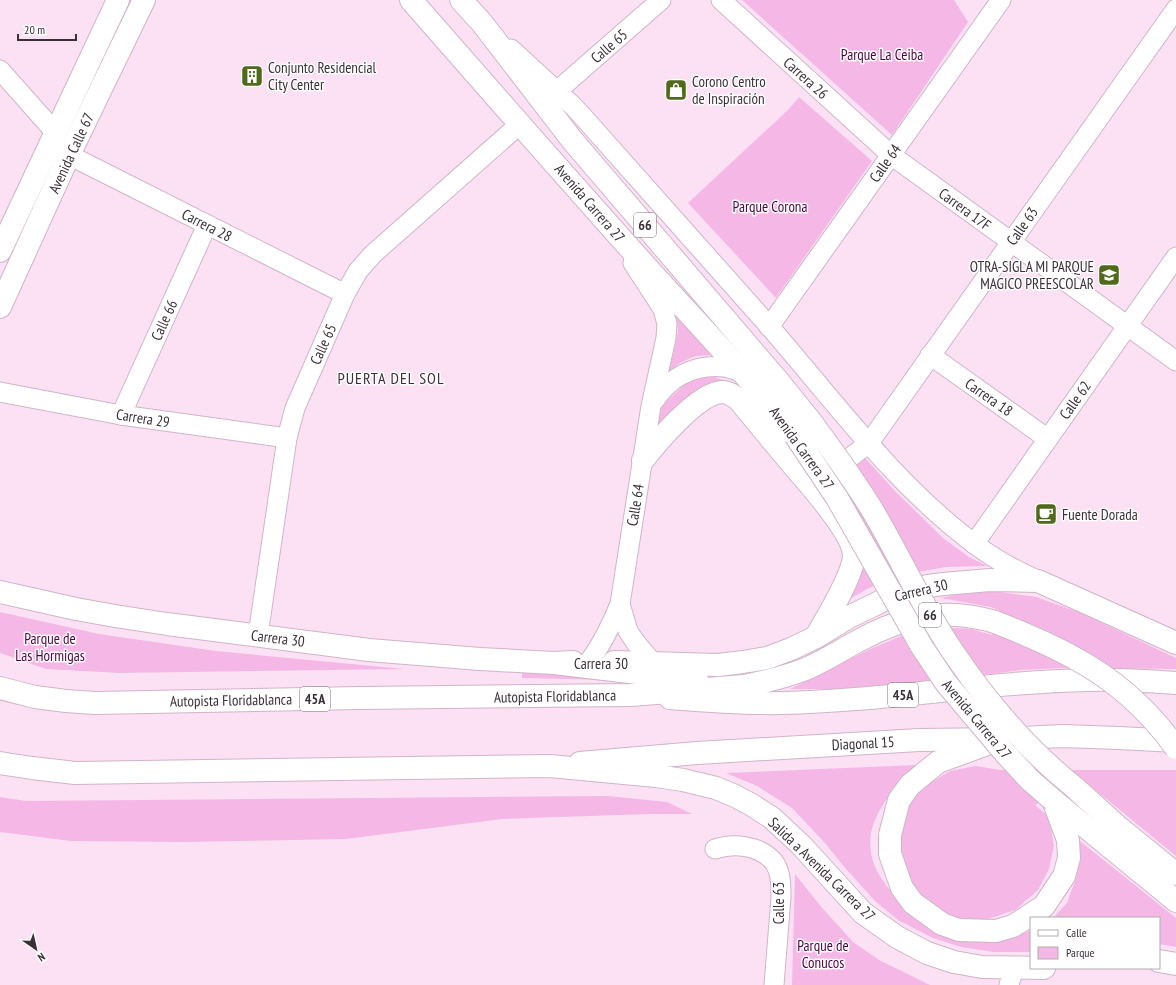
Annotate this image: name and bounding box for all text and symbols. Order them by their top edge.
scale bar [18,16,76,42]
text: 20 m [24,22,45,37]
street label: Calle 65 [587,25,631,67]
park label: Parque La Ceiba [841,45,923,64]
street label: Carrera 26 [780,53,833,103]
place label: Conjunto Residencial City Center [268,58,377,94]
building icon: Conjunto Residencial City Center [239,63,265,89]
place label: Corono Centro de Inspiración [692,72,766,108]
shop icon: Corono Centro de Inspiración [663,77,689,103]
street label: Avenida Calle 67 [44,110,98,196]
street label: Calle 64 [865,140,905,186]
street label: Avenida Carrera 27 [551,160,629,246]
street label: Carrera 17F [935,184,995,234]
park label: Parque Corona [733,197,807,216]
street label: Calle 63 [1002,203,1042,249]
street label: Carrera 28 [179,204,235,246]
road number: 66 [634,213,656,237]
place label: OTRA-SIGLA MI PARQUE MAGICO PREESCOLAR [970,257,1094,293]
school or university icon: OTRA-SIGLA MI PARQUE MAGICO PREESCOLAR [1096,262,1122,288]
street label: Calle 66 [147,296,181,343]
street label: Calle 65 [306,321,340,367]
district label: PUERTA DEL SOL [337,368,445,388]
street label: Carrera 18 [961,374,1017,420]
street label: Calle 62 [1055,377,1095,423]
street label: Avenida Carrera 27 [765,403,839,493]
street label: Carrera 29 [115,404,171,432]
street label: Calle 64 [622,482,648,527]
cafe icon: Fuente Dorada [1033,501,1059,527]
place label: Fuente Dorada [1062,505,1138,524]
street label: Carrera 30 [893,575,950,605]
road number: 66 [919,603,941,627]
street label: Carrera 30 [250,625,306,651]
park label: Parque de Las Hormigas [15,629,85,665]
street label: Carrera 30 [574,654,628,673]
street label: Avenida Carrera 27 [938,675,1016,763]
road number: 45A [888,683,918,707]
street label: Autopista Floridablanca [494,685,616,707]
road number: 45A [300,687,330,711]
street label: Autopista Floridablanca [170,689,292,711]
street label: Diagonal 15 [831,732,895,754]
street label: Salida a Avenida Carrera 27 [764,813,880,925]
street label: Calle 63 [769,882,788,924]
legend [1030,917,1160,969]
text: Calle [1066,925,1087,940]
north arrow [16,929,56,969]
park label: Parque de Conucos [797,936,849,972]
text: Parque [1066,945,1095,960]
text: N [35,950,48,965]

